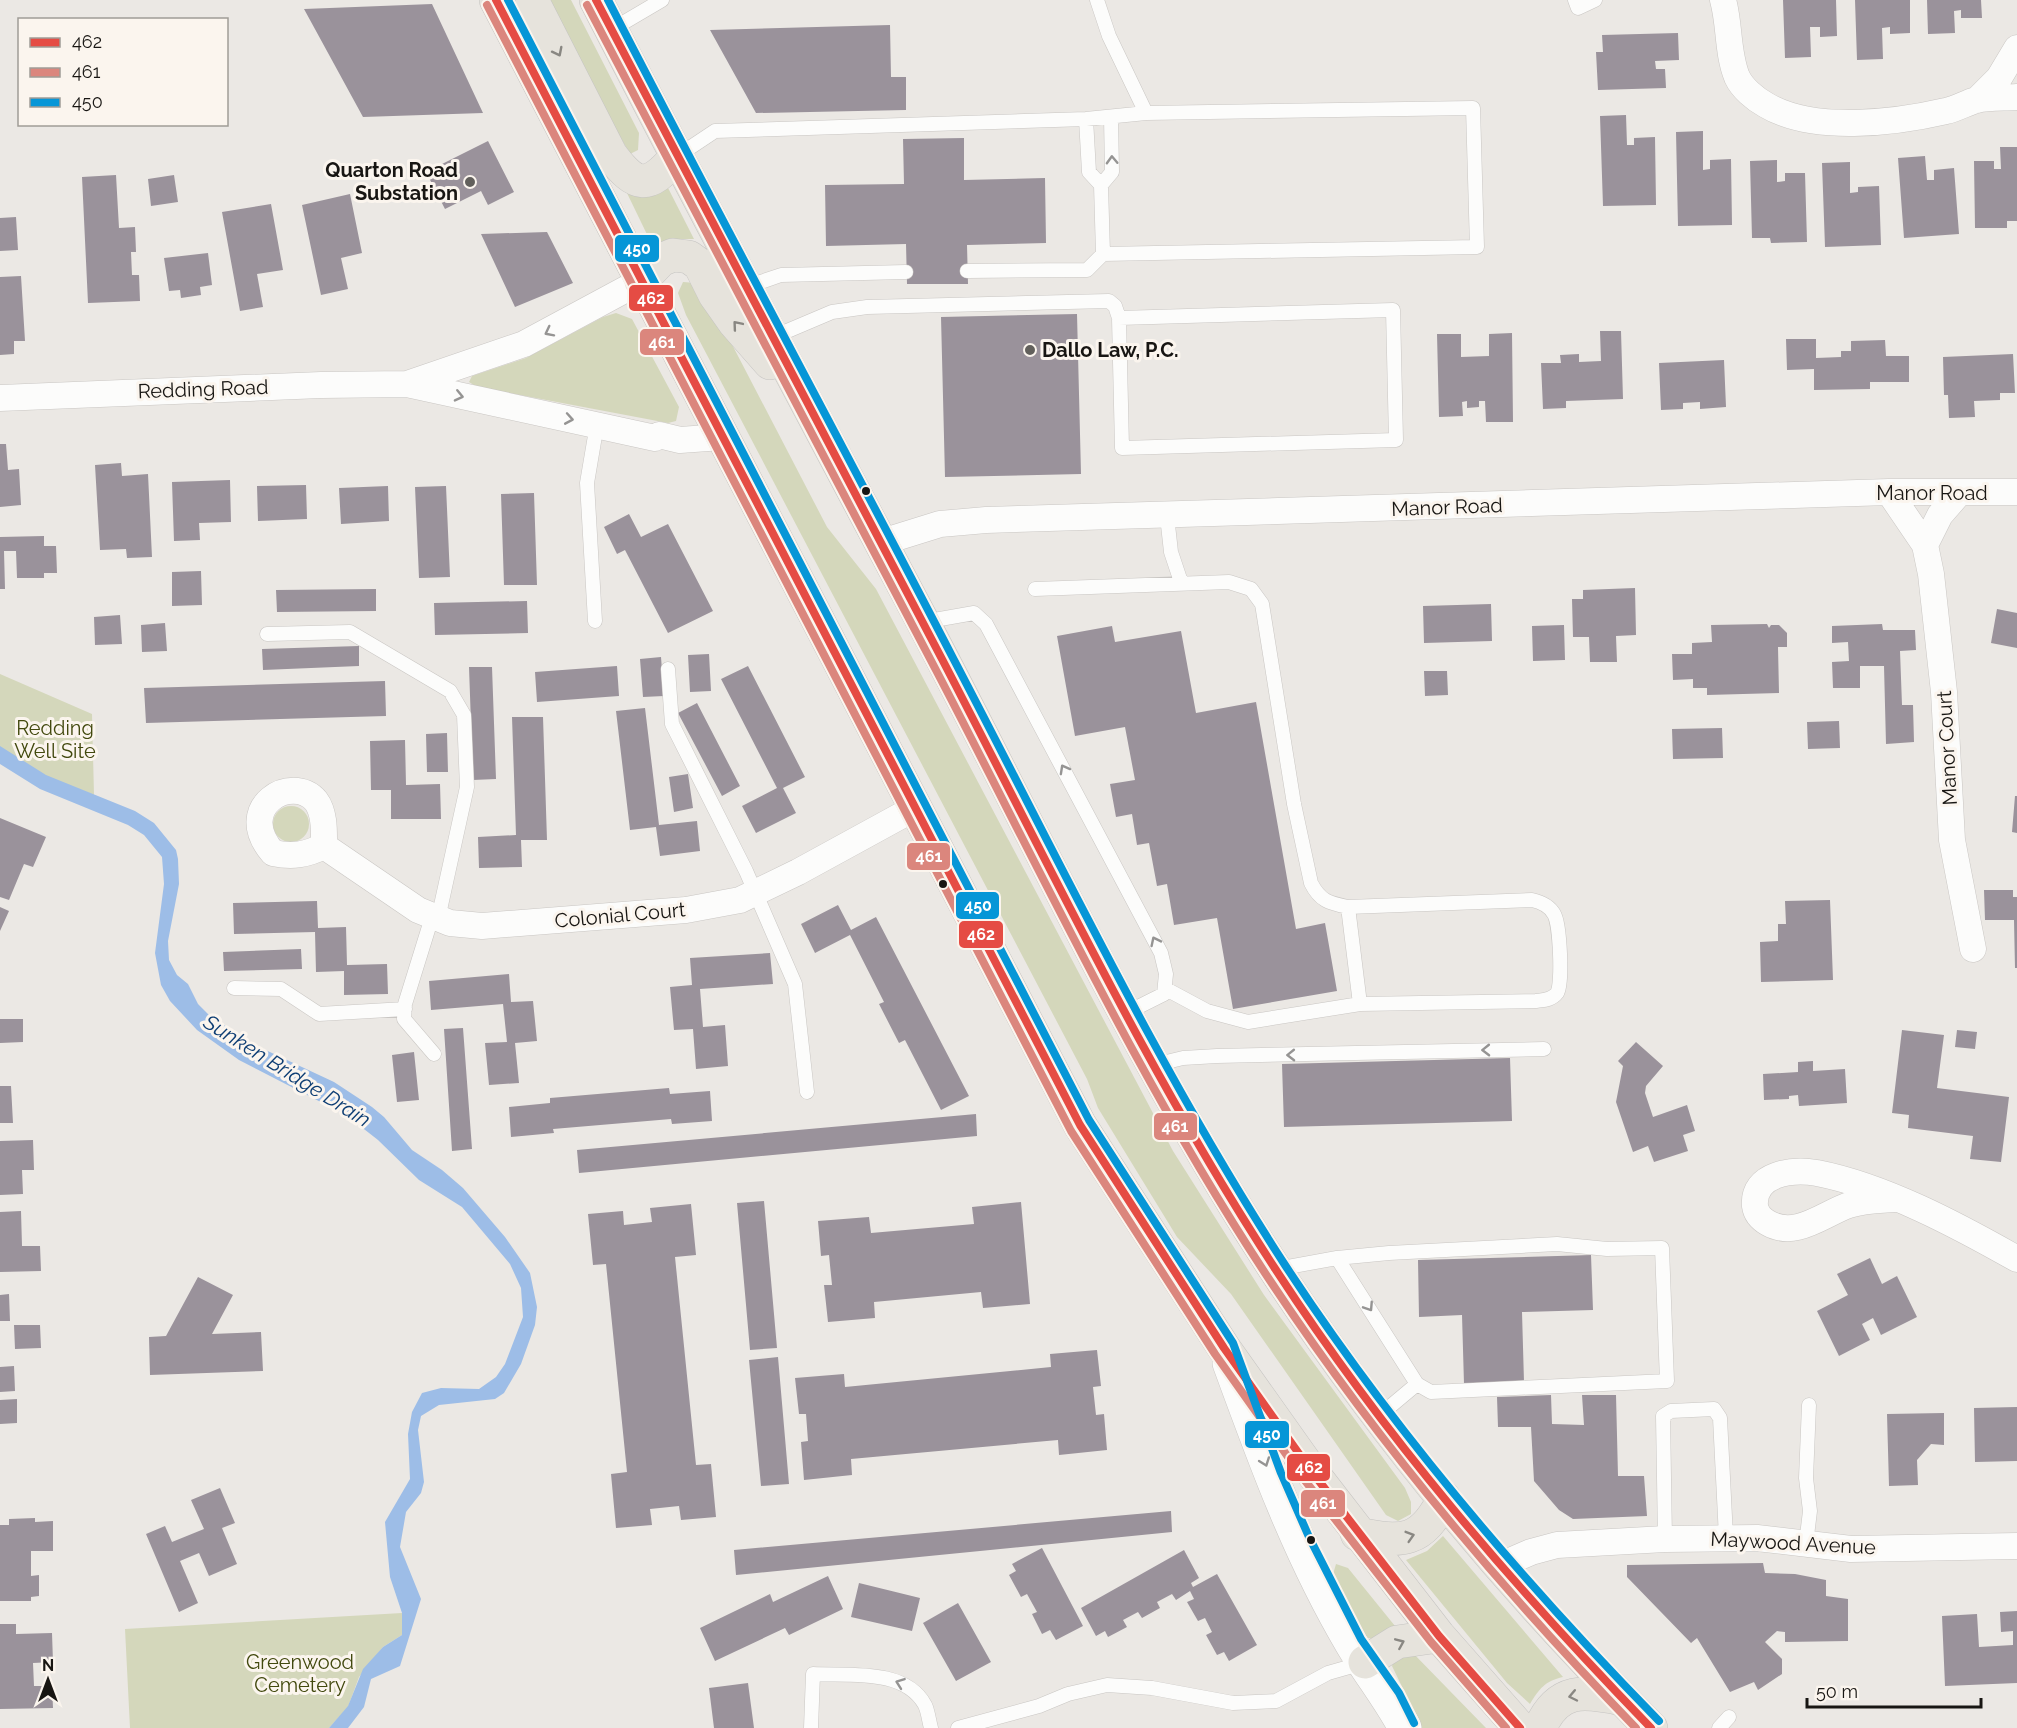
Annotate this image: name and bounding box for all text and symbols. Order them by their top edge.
legend [18,18,228,126]
text: 462 [72,31,102,52]
one-way arrow [551,46,562,56]
text: 461 [72,61,101,82]
text: 450 [72,91,103,112]
one-way arrow [1106,155,1118,164]
place label: Quarton Road Substation [325,158,458,205]
marker: Quarton Road Substation [463,175,477,189]
line badge: 450 [614,234,660,263]
text: 450 [623,239,651,258]
line badge: 462 [628,284,674,312]
text: 462 [637,289,665,308]
one-way arrow [733,321,744,332]
one-way arrow [544,324,555,336]
line badge: 461 [639,328,685,356]
text: 461 [649,333,675,352]
place label: Dallo Law, P.C. [1042,338,1178,362]
marker: Dallo Law, P.C. [1023,343,1037,357]
street label: Redding Road [137,375,269,403]
one-way arrow [454,389,464,402]
one-way arrow [564,412,574,425]
street label: Manor Road [1876,481,1988,505]
unlabelled marker [860,485,872,497]
street label: Manor Road [1391,493,1503,521]
street label: Manor Court [1932,690,1962,806]
park label: Redding Well Site [14,716,96,763]
one-way arrow [1060,765,1071,775]
line badge: 461 [906,842,951,871]
text: 461 [916,847,942,866]
unlabelled marker [937,878,949,890]
line badge: 450 [955,891,1000,920]
text: 450 [964,896,992,915]
street label: Colonial Court [554,897,687,933]
line badge: 462 [958,920,1004,949]
text: 462 [967,925,995,944]
one-way arrow [1150,937,1162,948]
water label: Sunken Bridge Drain [198,1009,375,1132]
one-way arrow [1481,1044,1490,1056]
one-way arrow [1286,1048,1295,1061]
line badge: 461 [1153,1112,1198,1141]
text: 461 [1162,1117,1188,1136]
one-way arrow [1362,1300,1373,1311]
line badge: 450 [1244,1420,1290,1449]
text: 450 [1253,1425,1281,1444]
line badge: 462 [1286,1453,1331,1482]
one-way arrow [1258,1456,1271,1467]
text: 462 [1295,1458,1323,1477]
line badge: 461 [1300,1489,1346,1518]
text: 461 [1310,1494,1336,1513]
street label: Maywood Avenue [1710,1527,1877,1559]
one-way arrow [1404,1531,1415,1543]
unlabelled marker [1305,1534,1317,1546]
one-way arrow [1393,1638,1404,1650]
north arrow [18,1650,78,1710]
park label: Greenwood Cemetery [246,1650,354,1697]
text: N [42,1656,54,1675]
scale bar [1807,1671,1981,1709]
one-way arrow [895,1678,905,1690]
text: 50 m [1816,1681,1858,1702]
one-way arrow [1569,1689,1579,1702]

